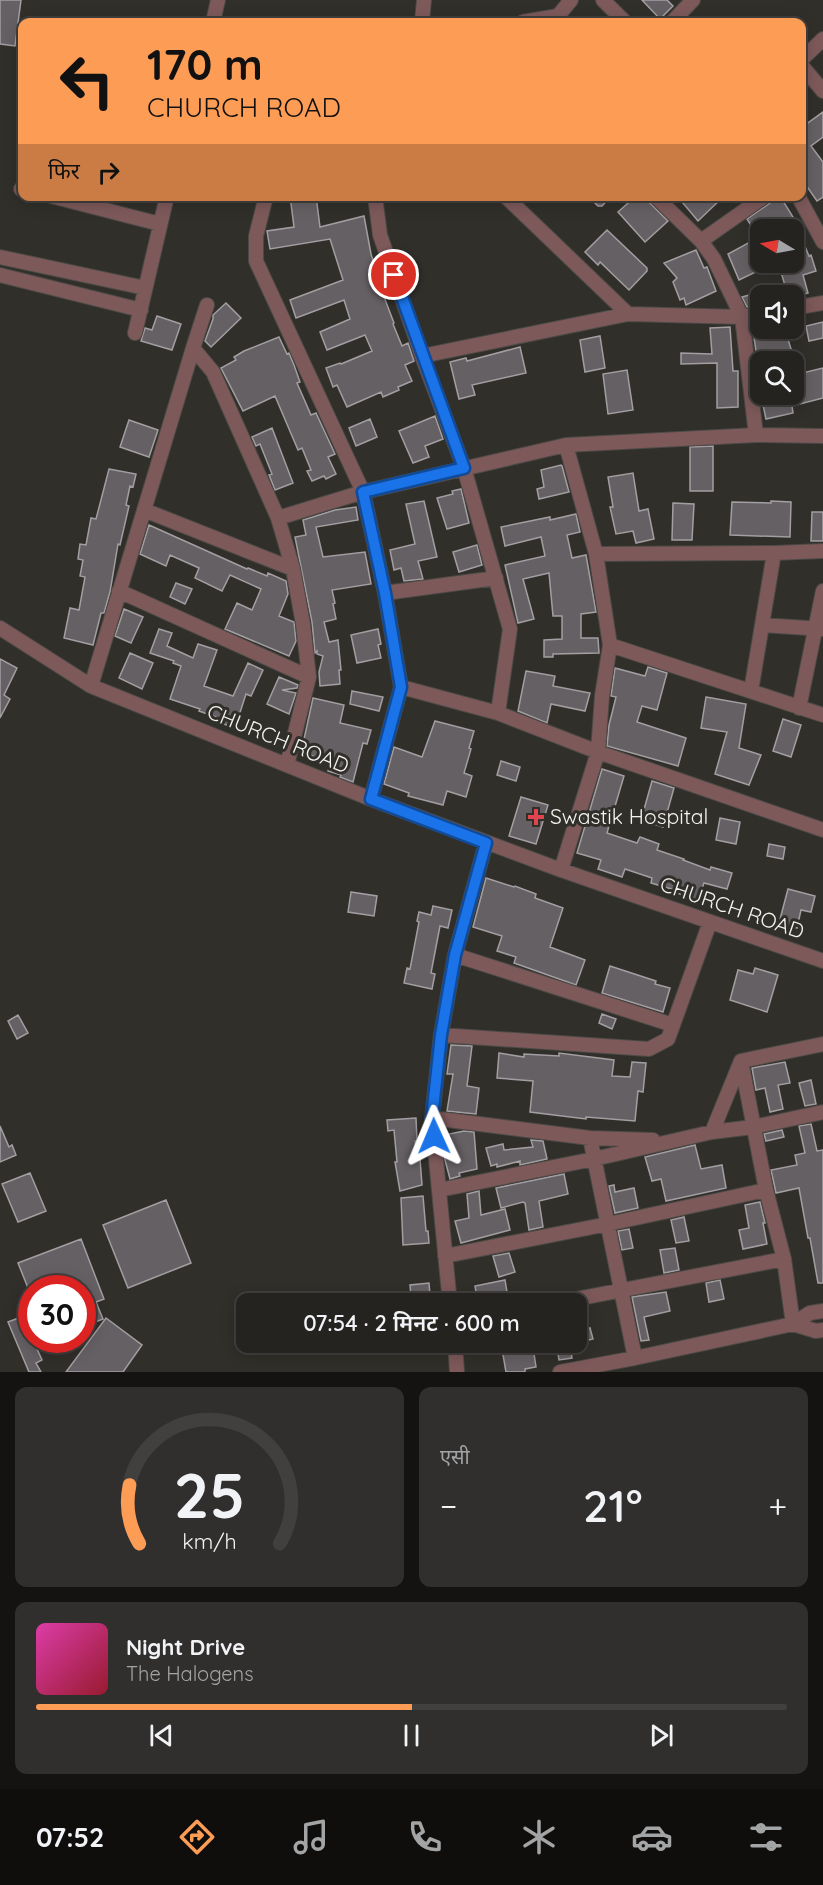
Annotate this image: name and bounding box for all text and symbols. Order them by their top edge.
text: 170 m [147,38,263,91]
icon: left [48,42,126,120]
text: CHURCH ROAD [147,90,341,124]
icon: right [92,156,125,189]
text: फिर [48,157,80,185]
north arrow [750,219,804,273]
map controls [750,219,804,405]
pin [368,249,419,300]
icon: arrive [377,258,410,291]
button: sound [750,285,804,339]
button: search [750,351,804,405]
street label: CHURCH ROAD [204,698,353,778]
place label: Swastik Hospital [550,803,708,829]
marker: Swastik Hospital [527,808,545,826]
street label: CHURCH ROAD [657,870,808,944]
position arrow [402,1104,466,1168]
speed limit sign: 30 [18,1275,96,1353]
text: 07:54 · 2 मिनट · 600 m [303,1309,520,1337]
text: एसी [440,1444,470,1469]
text: 25 [174,1456,245,1534]
text: 21° [583,1477,642,1533]
text: − [440,1485,457,1526]
text: + [768,1485,787,1526]
text: km/h [182,1528,237,1554]
text: Night Drive [126,1633,245,1661]
text: The Halogens [126,1661,254,1686]
icon: previous [145,1719,178,1752]
icon: pause [395,1719,428,1752]
icon: next [645,1719,678,1752]
icon: directions [176,1816,218,1858]
icon: music [290,1816,332,1858]
icon: phone [404,1816,446,1858]
icon: climate [518,1816,560,1858]
icon: car [631,1816,673,1858]
icon: filters [745,1816,787,1858]
text: 07:52 [36,1820,104,1854]

